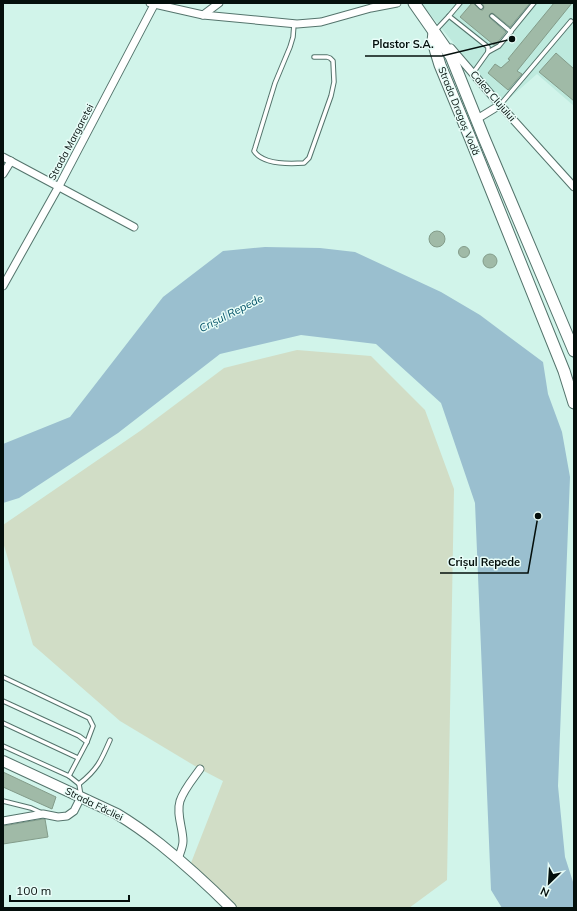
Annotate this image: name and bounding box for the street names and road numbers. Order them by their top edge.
street label: Strada Dragoș Vodă [435,65,483,157]
street label: Calea Clujului [468,68,518,124]
street label: Strada Margaretei [45,102,97,182]
street label: Strada Făcliei [63,784,125,824]

